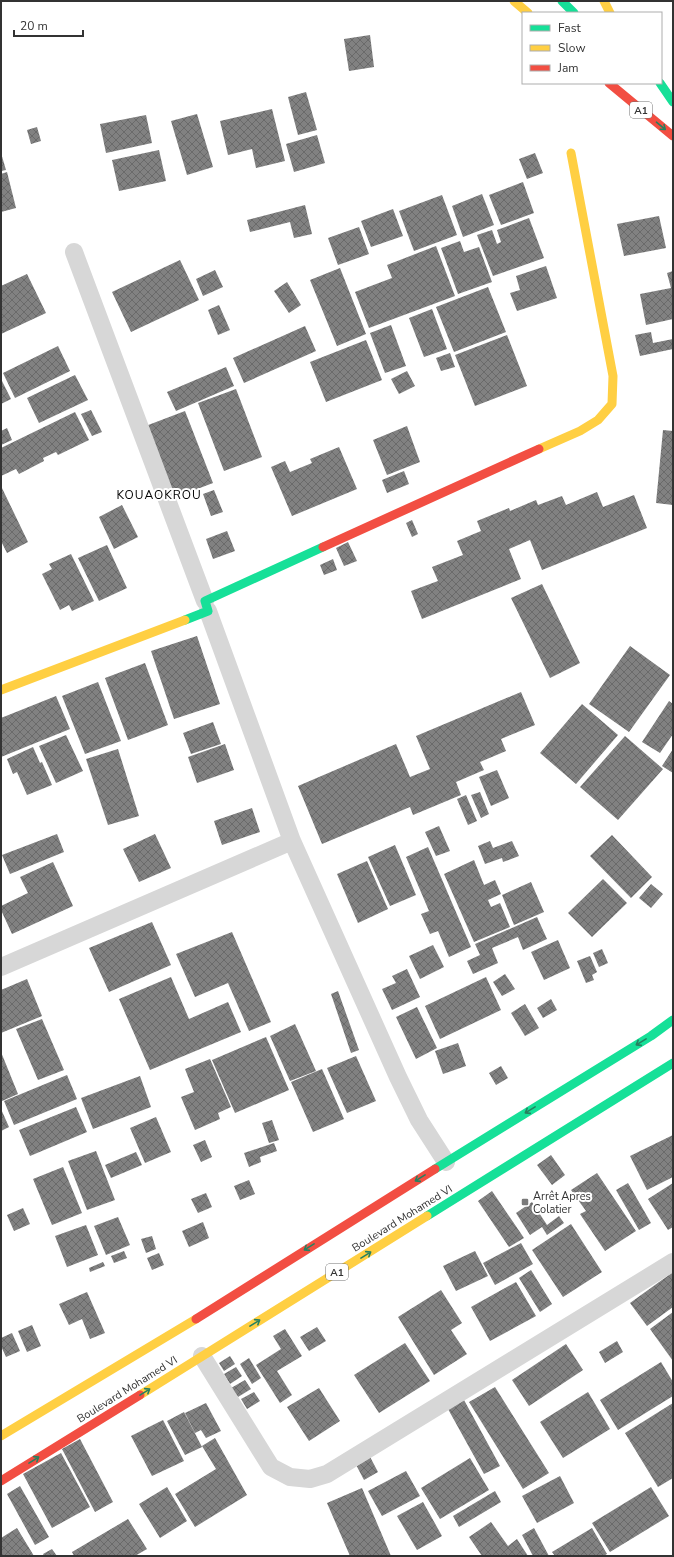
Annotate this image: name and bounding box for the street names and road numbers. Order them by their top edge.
road number: A1 [630,102,652,118]
street label: Boulevard Mohamed VI [349,1181,455,1255]
road number: A1 [326,1264,348,1280]
street label: Boulevard Mohamed VI [74,1352,180,1426]

